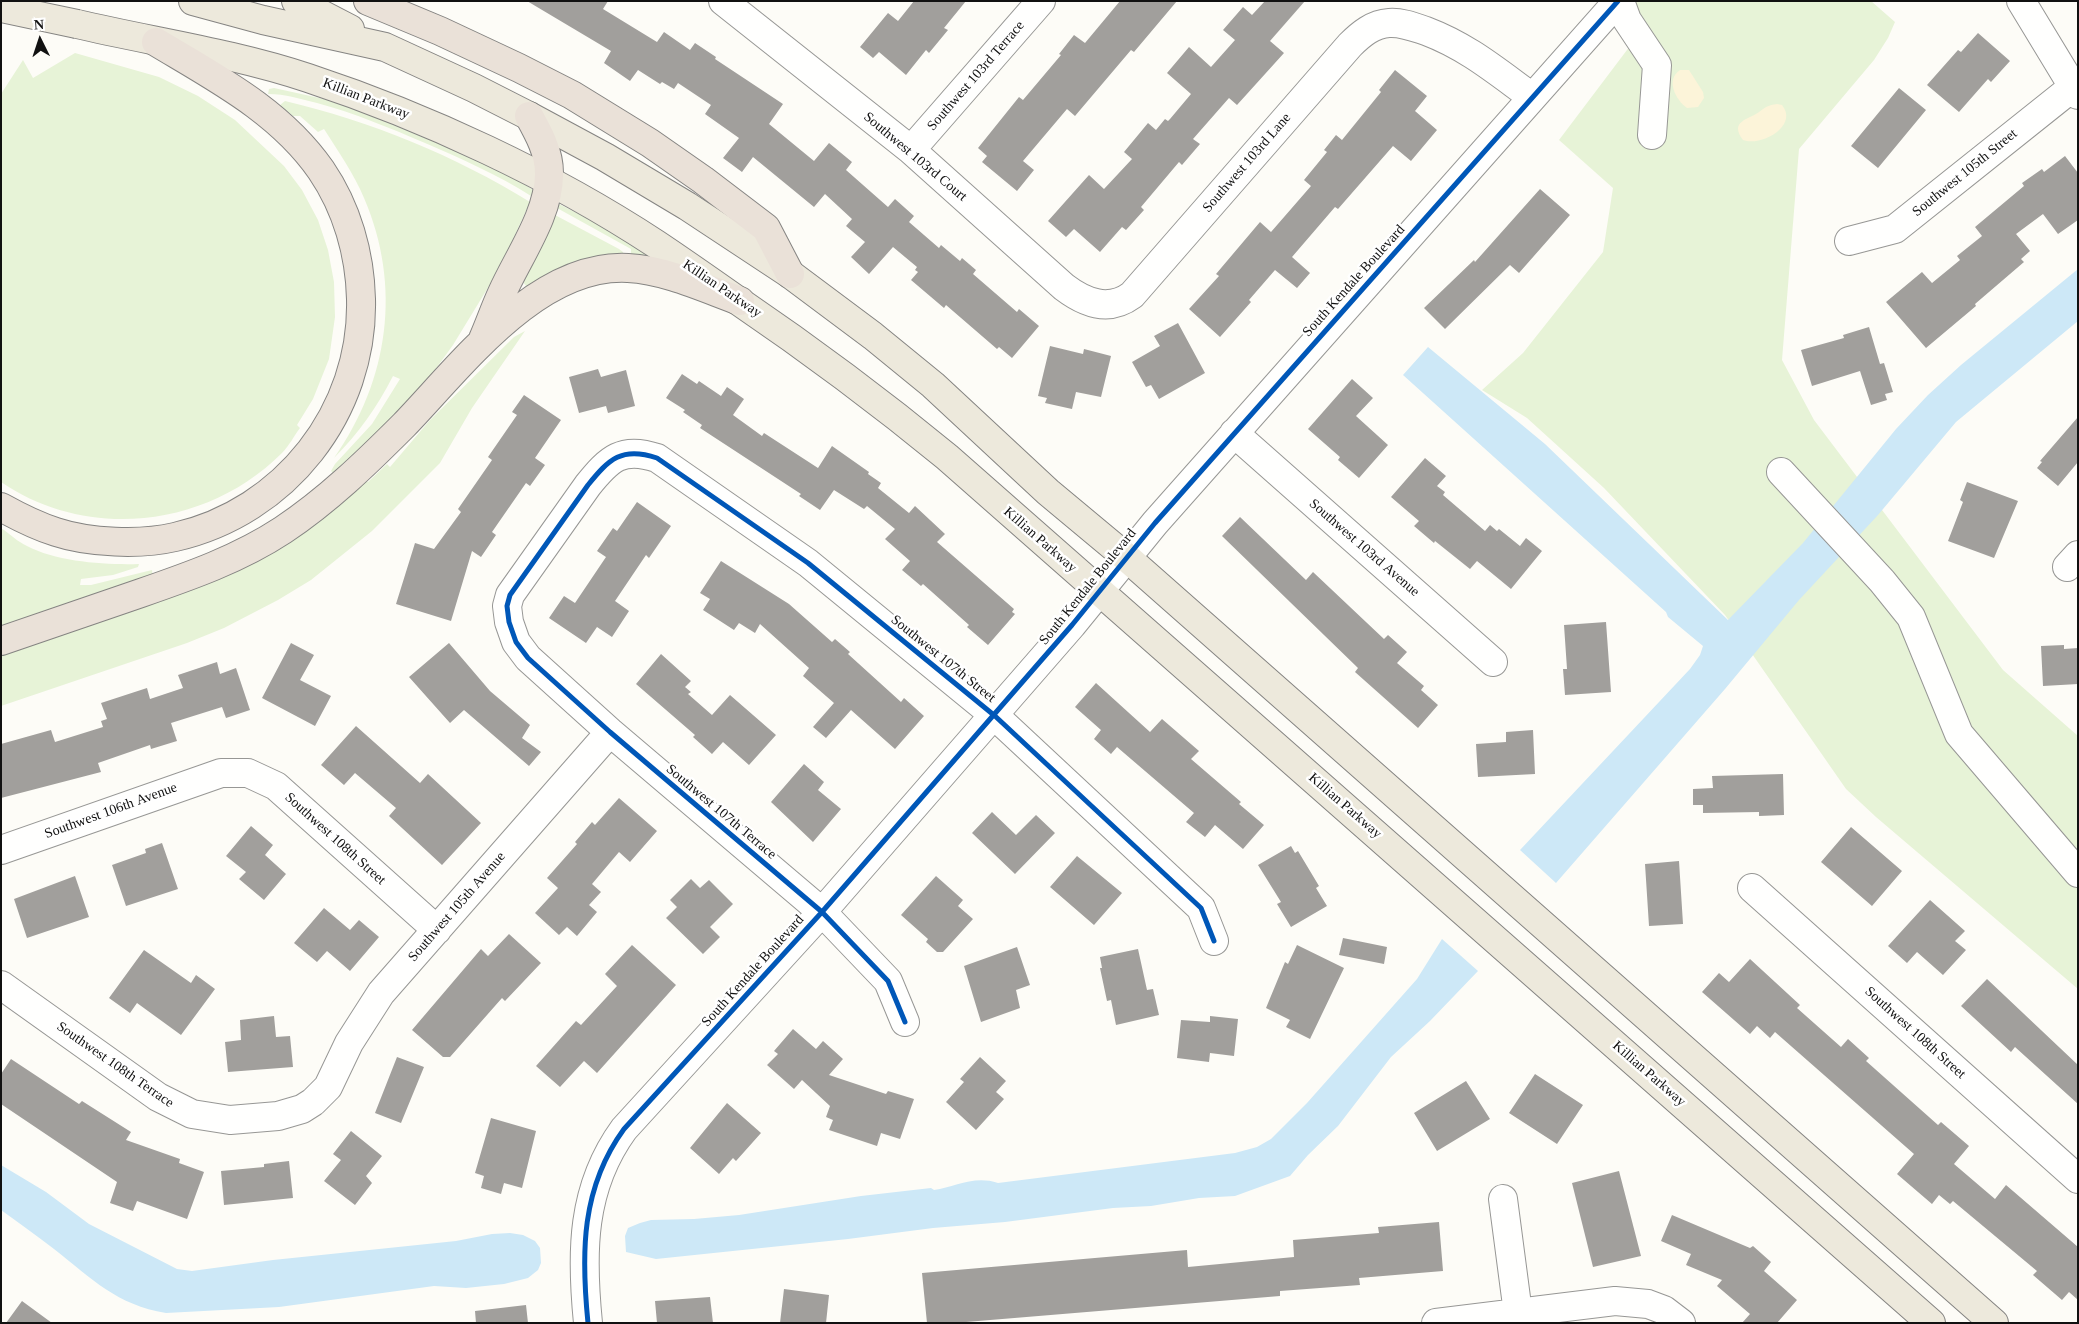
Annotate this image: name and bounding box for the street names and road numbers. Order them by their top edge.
street label: Southwest 103rd Terrace [924,18,1028,134]
street label: Killian Parkway [320,75,412,123]
street label: Southwest 103rd Court [860,109,970,205]
street label: Southwest 103rd Lane [1199,110,1295,216]
street label: Southwest 105th Street [1909,126,2021,220]
street label: South Kendale Boulevard [1299,222,1409,340]
street label: Killian Parkway [679,256,765,322]
street label: Southwest 103rd Avenue [1305,496,1423,600]
street label: Killian Parkway [1000,504,1080,576]
street label: South Kendale Boulevard [1036,526,1140,648]
street label: Southwest 107th Street [887,612,999,706]
street label: Southwest 107th Terrace [662,761,780,863]
street label: Killian Parkway [1305,770,1385,842]
street label: Southwest 106th Avenue [42,779,180,843]
street label: Southwest 108th Street [281,789,389,889]
street label: Southwest 105th Avenue [405,849,509,965]
street label: South Kendale Boulevard [698,912,808,1030]
street label: Southwest 108th Street [1861,983,1969,1083]
street label: Southwest 108th Terrace [53,1018,177,1112]
street label: Killian Parkway [1609,1038,1689,1110]

